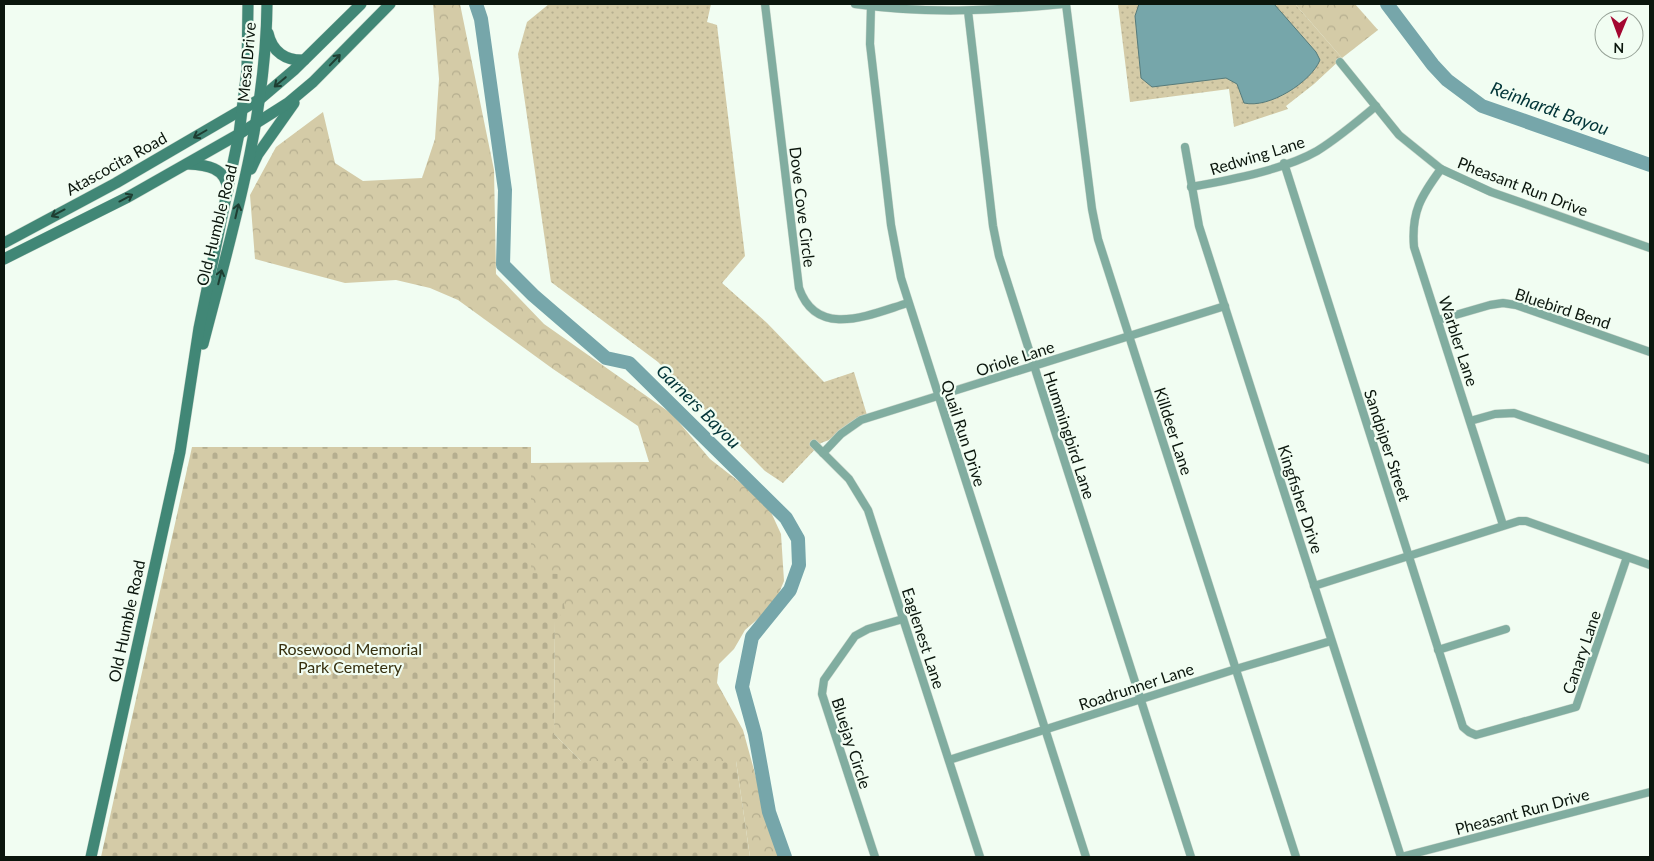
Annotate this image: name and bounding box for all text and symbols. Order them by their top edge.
north arrow [1594,10,1644,60]
street label: Mesa Drive [233,21,259,103]
text: N [1613,40,1624,57]
one-way arrow [329,54,341,67]
one-way arrow [274,76,287,87]
water label: Reinhardt Bayou [1488,76,1612,140]
street label: Atascocita Road [62,127,170,199]
one-way arrow [194,130,208,140]
street label: Redwing Lane [1207,132,1307,178]
street label: Dove Cove Circle [786,146,820,268]
street label: Pheasant Run Drive [1455,152,1591,220]
street label: Old Humble Road [192,162,240,288]
one-way arrow [118,193,133,203]
one-way arrow [233,203,242,219]
one-way arrow [51,208,66,218]
one-way arrow [216,269,226,285]
street label: Bluebird Bend [1513,284,1613,332]
street label: Warbler Lane [1435,293,1483,389]
street label: Oriole Lane [973,336,1057,380]
water label: Garners Bayou [652,359,746,453]
street label: Hummingbird Lane [1040,369,1100,501]
street label: Quail Run Drive [938,377,990,489]
street label: Killdeer Lane [1151,385,1197,477]
street label: Sandpiper Street [1361,387,1415,504]
street label: Kingfisher Drive [1275,442,1327,556]
street label: Old Humble Road [104,558,148,684]
street label: Eaglenest Lane [899,585,949,691]
street label: Canary Lane [1558,608,1604,696]
park label: Rosewood Memorial Park Cemetery [278,639,422,676]
street label: Roadrunner Lane [1076,658,1196,714]
street label: Bluejay Circle [828,695,876,791]
street label: Pheasant Run Drive [1453,784,1591,838]

